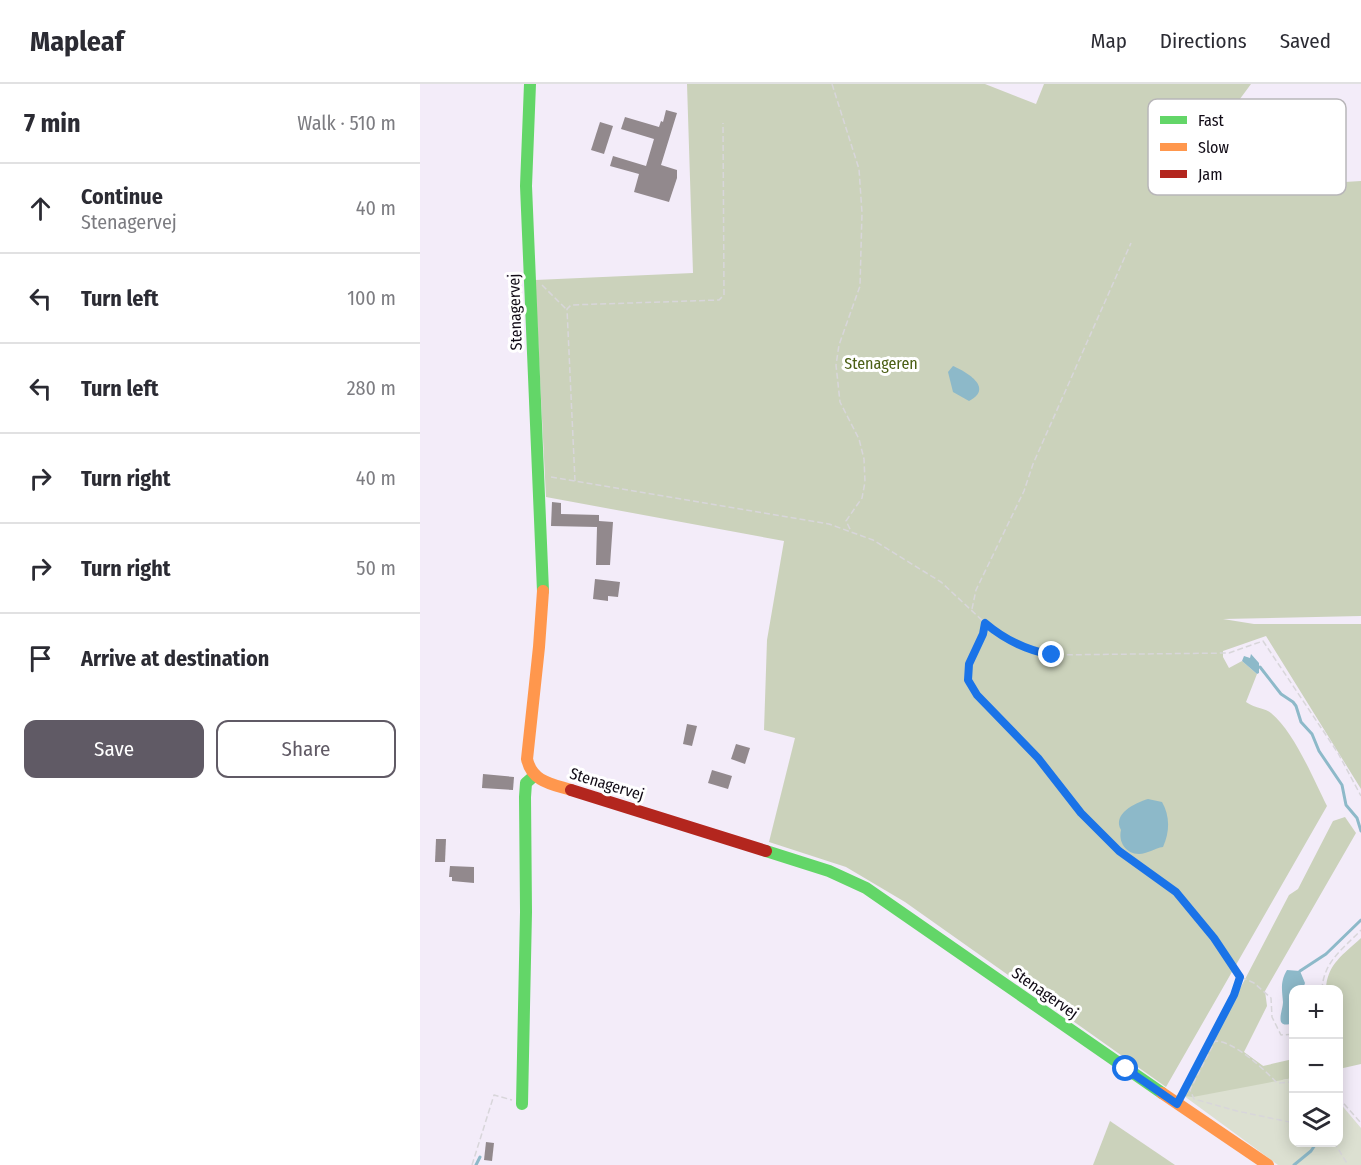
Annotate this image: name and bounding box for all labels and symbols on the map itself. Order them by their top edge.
legend [1148,99,1346,195]
text: Fast [1198,111,1225,130]
text: Slow [1198,138,1229,157]
text: Jam [1198,165,1223,184]
street label: Stenagervej [504,273,526,351]
park label: Stenageren [844,354,918,373]
route end [1038,641,1064,667]
street label: Stenagervej [568,764,646,804]
street label: Stenagervej [1008,963,1082,1023]
route start [1112,1055,1138,1081]

